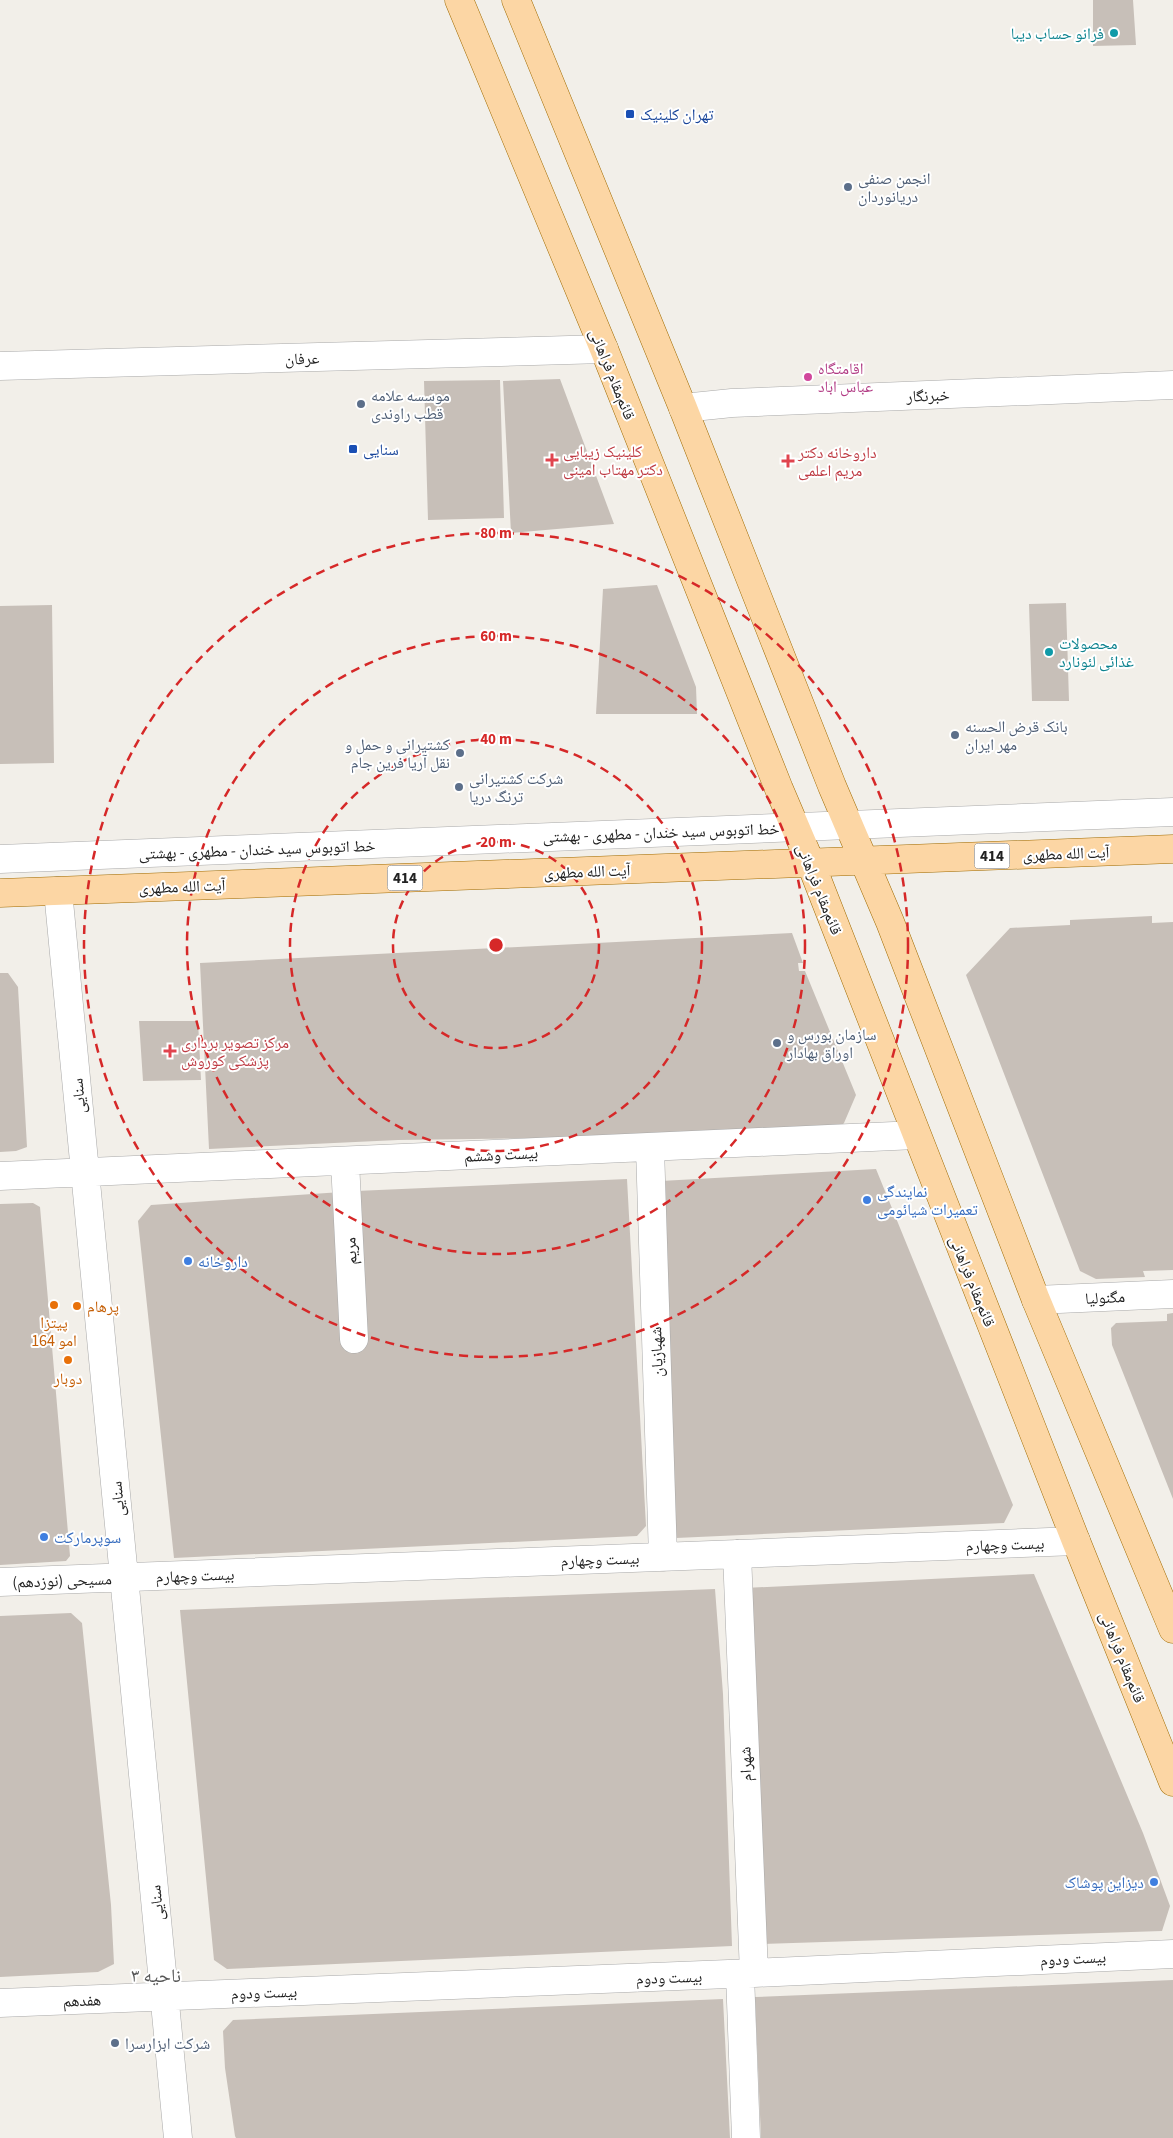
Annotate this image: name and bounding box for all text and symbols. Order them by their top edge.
place label: فرانو حساب دیبا [1011,23,1104,45]
marker: فرانو حساب دیبا [1108,27,1120,39]
place label: تهران کلینیک [640,104,714,126]
marker: تهران کلینیک [624,108,636,120]
place label: انجمن صنفی دریانوردان [858,168,930,208]
marker: انجمن صنفی دریانوردان [842,181,854,193]
street label: قائم‌مقام فراهانی [584,325,640,423]
street label: عرفان [284,347,320,371]
place label: اقامتگاه عباس اباد [818,358,873,398]
marker: اقامتگاه عباس اباد [802,371,814,383]
street label: خبرنگار [905,384,950,408]
place label: موسسه علامه قطب راوندی [371,385,450,425]
marker: موسسه علامه قطب راوندی [355,398,367,410]
place label: سنایی [363,439,399,461]
place label: کلینیک زیبایی دکتر مهتاب امینی [563,441,663,481]
place label: داروخانه دکتر مریم اعلمی [797,442,877,482]
marker: سنایی [347,443,359,455]
marker: کلینیک زیبایی دکتر مهتاب امینی [545,453,559,467]
marker: داروخانه دکتر مریم اعلمی [782,455,794,467]
text: 80 m [480,523,512,544]
text: 60 m [480,626,512,647]
place label: محصولات غذائی لئونارد [1059,633,1134,673]
marker: محصولات غذائی لئونارد [1043,646,1055,658]
place label: بانک قرض الحسنه مهر ایران [965,716,1068,756]
text: 40 m [480,729,512,750]
marker: بانک قرض الحسنه مهر ایران [949,729,961,741]
place label: کشتیرانی و حمل و نقل آریا فرین جام [345,734,450,774]
marker: کشتیرانی و حمل و نقل آریا فرین جام [454,747,466,759]
place label: شرکت کشتیرانی ترنگ دریا [469,768,563,808]
marker: شرکت کشتیرانی ترنگ دریا [453,781,465,793]
street label: خط اتوبوس سید خندان - مطهری - بهشتی [542,818,780,848]
text: 20 m [480,832,512,853]
street label: خط اتوبوس سید خندان - مطهری - بهشتی [138,835,376,865]
street label: قائم‌مقام فراهانی [791,840,847,938]
street label: آیت الله مطهری [1022,841,1111,867]
road number: 414 [974,844,1010,868]
street label: آیت الله مطهری [543,859,632,885]
road number: 414 [388,866,422,890]
street label: آیت الله مطهری [138,874,227,900]
centre of rings [487,936,505,954]
place label: سازمان بورس و اوراق بهادار [786,1024,877,1064]
place label: مرکز تصویر برداری پزشکی کوروش [181,1032,289,1072]
marker: سازمان بورس و اوراق بهادار [771,1037,783,1049]
marker: مرکز تصویر برداری پزشکی کوروش [163,1044,177,1058]
street label: سنایی [66,1077,92,1115]
street label: بیست وششم [463,1142,539,1168]
place label: نمایندگی تعمیرات شیائومی [877,1181,978,1221]
marker: نمایندگی تعمیرات شیائومی [861,1194,873,1206]
street label: قائم‌مقام فراهانی [944,1232,1000,1330]
street label: مریم [339,1237,363,1265]
place label: داروخانه [198,1251,248,1273]
marker: داروخانه [182,1255,194,1267]
street label: مگنولیا [1084,1286,1126,1310]
place label: پرهام [87,1296,119,1318]
marker: پیتزا امو 164 [48,1299,60,1311]
marker: پرهام [71,1300,83,1312]
place label: پیتزا امو 164 [31,1312,77,1352]
street label: شهبازیان [645,1326,669,1378]
marker: دوبار [62,1354,74,1366]
place label: دوبار [53,1368,82,1390]
street label: سنایی [105,1480,131,1518]
place label: سوپرمارکت [54,1527,121,1549]
marker: سوپرمارکت [38,1531,50,1543]
street label: بیست وچهارم [965,1533,1045,1557]
street label: بیست وچهارم [560,1548,640,1572]
street label: بیست وچهارم [155,1564,235,1588]
street label: مسیحی (نوزدهم) [12,1568,112,1594]
street label: قائم‌مقام فراهانی [1094,1608,1150,1706]
street label: شهرام [734,1746,758,1782]
place label: دیزاین پوشاک [1064,1872,1144,1894]
marker: دیزاین پوشاک [1148,1876,1160,1888]
street label: سنایی [144,1884,170,1922]
street label: بیست ودوم [1039,1946,1107,1972]
district label: ناحیه ۳ [131,1963,181,1990]
street label: بیست ودوم [635,1966,703,1990]
street label: بیست ودوم [230,1981,298,2005]
street label: هفدهم [62,1989,102,2013]
place label: شرکت ابزارسرا [125,2033,210,2055]
marker: شرکت ابزارسرا [109,2037,121,2049]

